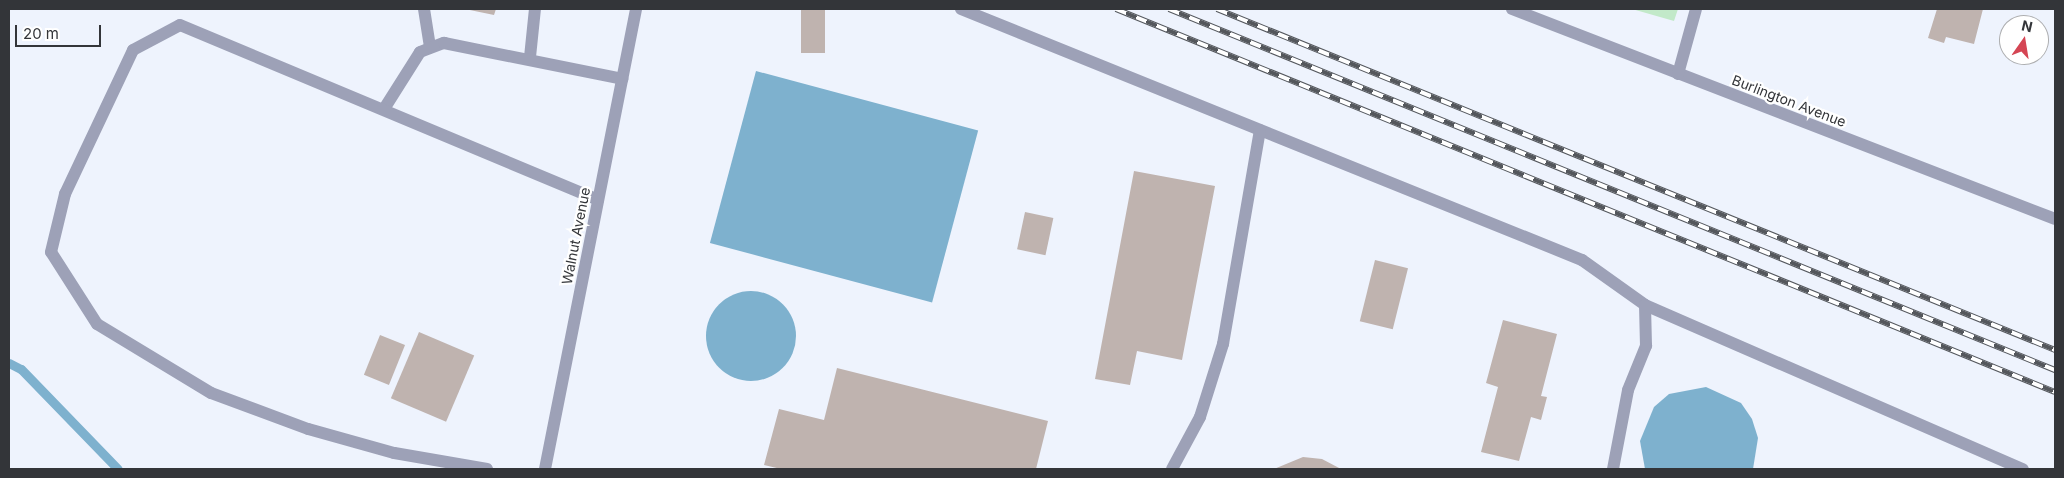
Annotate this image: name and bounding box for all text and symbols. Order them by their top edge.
scale bar [18,15,104,47]
north arrow [1999,15,2049,65]
text: N [2020,16,2034,35]
text: 20 m [23,24,59,43]
street label: Burlington Avenue [1730,72,1848,130]
street label: Walnut Avenue [558,186,594,286]

